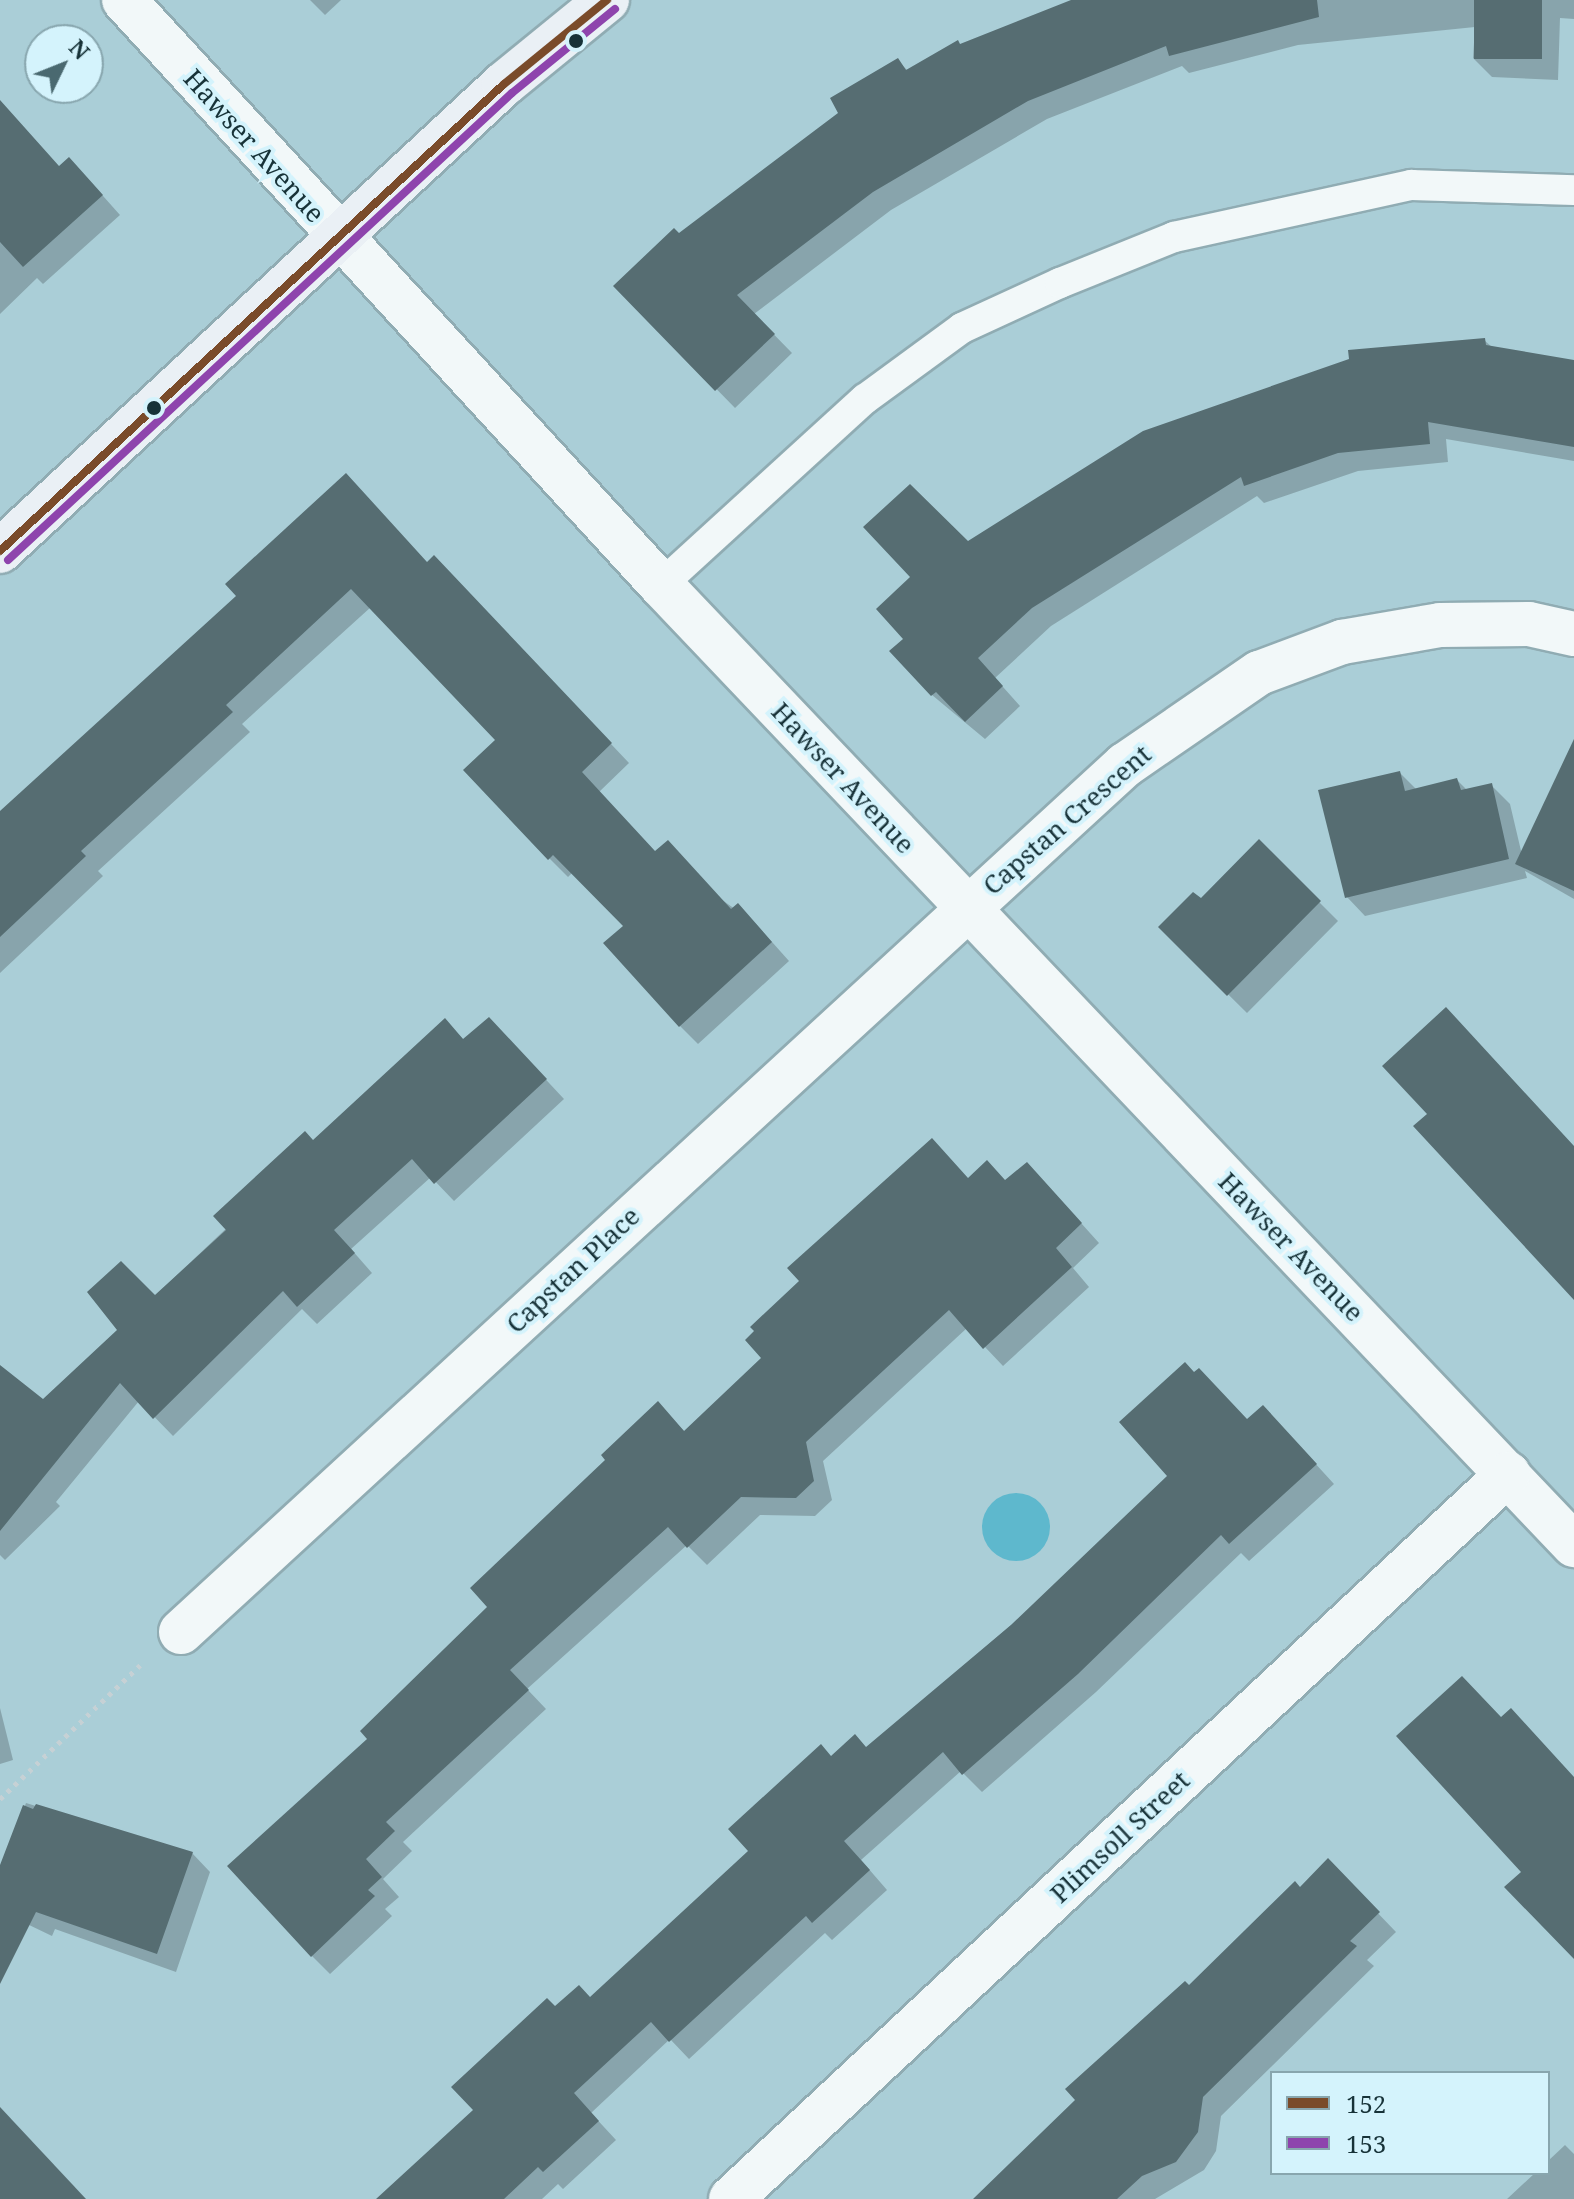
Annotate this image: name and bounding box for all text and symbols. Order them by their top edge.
north arrow [24,24,104,104]
text: N [63,32,97,66]
unlabelled marker [568,33,584,49]
street label: Hawser Avenue [177,63,331,229]
unlabelled marker [146,400,162,416]
street label: Hawser Avenue [765,696,921,860]
street label: Capstan Crescent [977,739,1157,901]
street label: Hawser Avenue [1212,1166,1370,1328]
street label: Capstan Place [500,1200,646,1340]
street label: Plimsoll Street [1044,1765,1196,1909]
legend [1270,2071,1550,2175]
text: 152 [1346,2087,1386,2120]
text: 153 [1346,2127,1386,2160]

